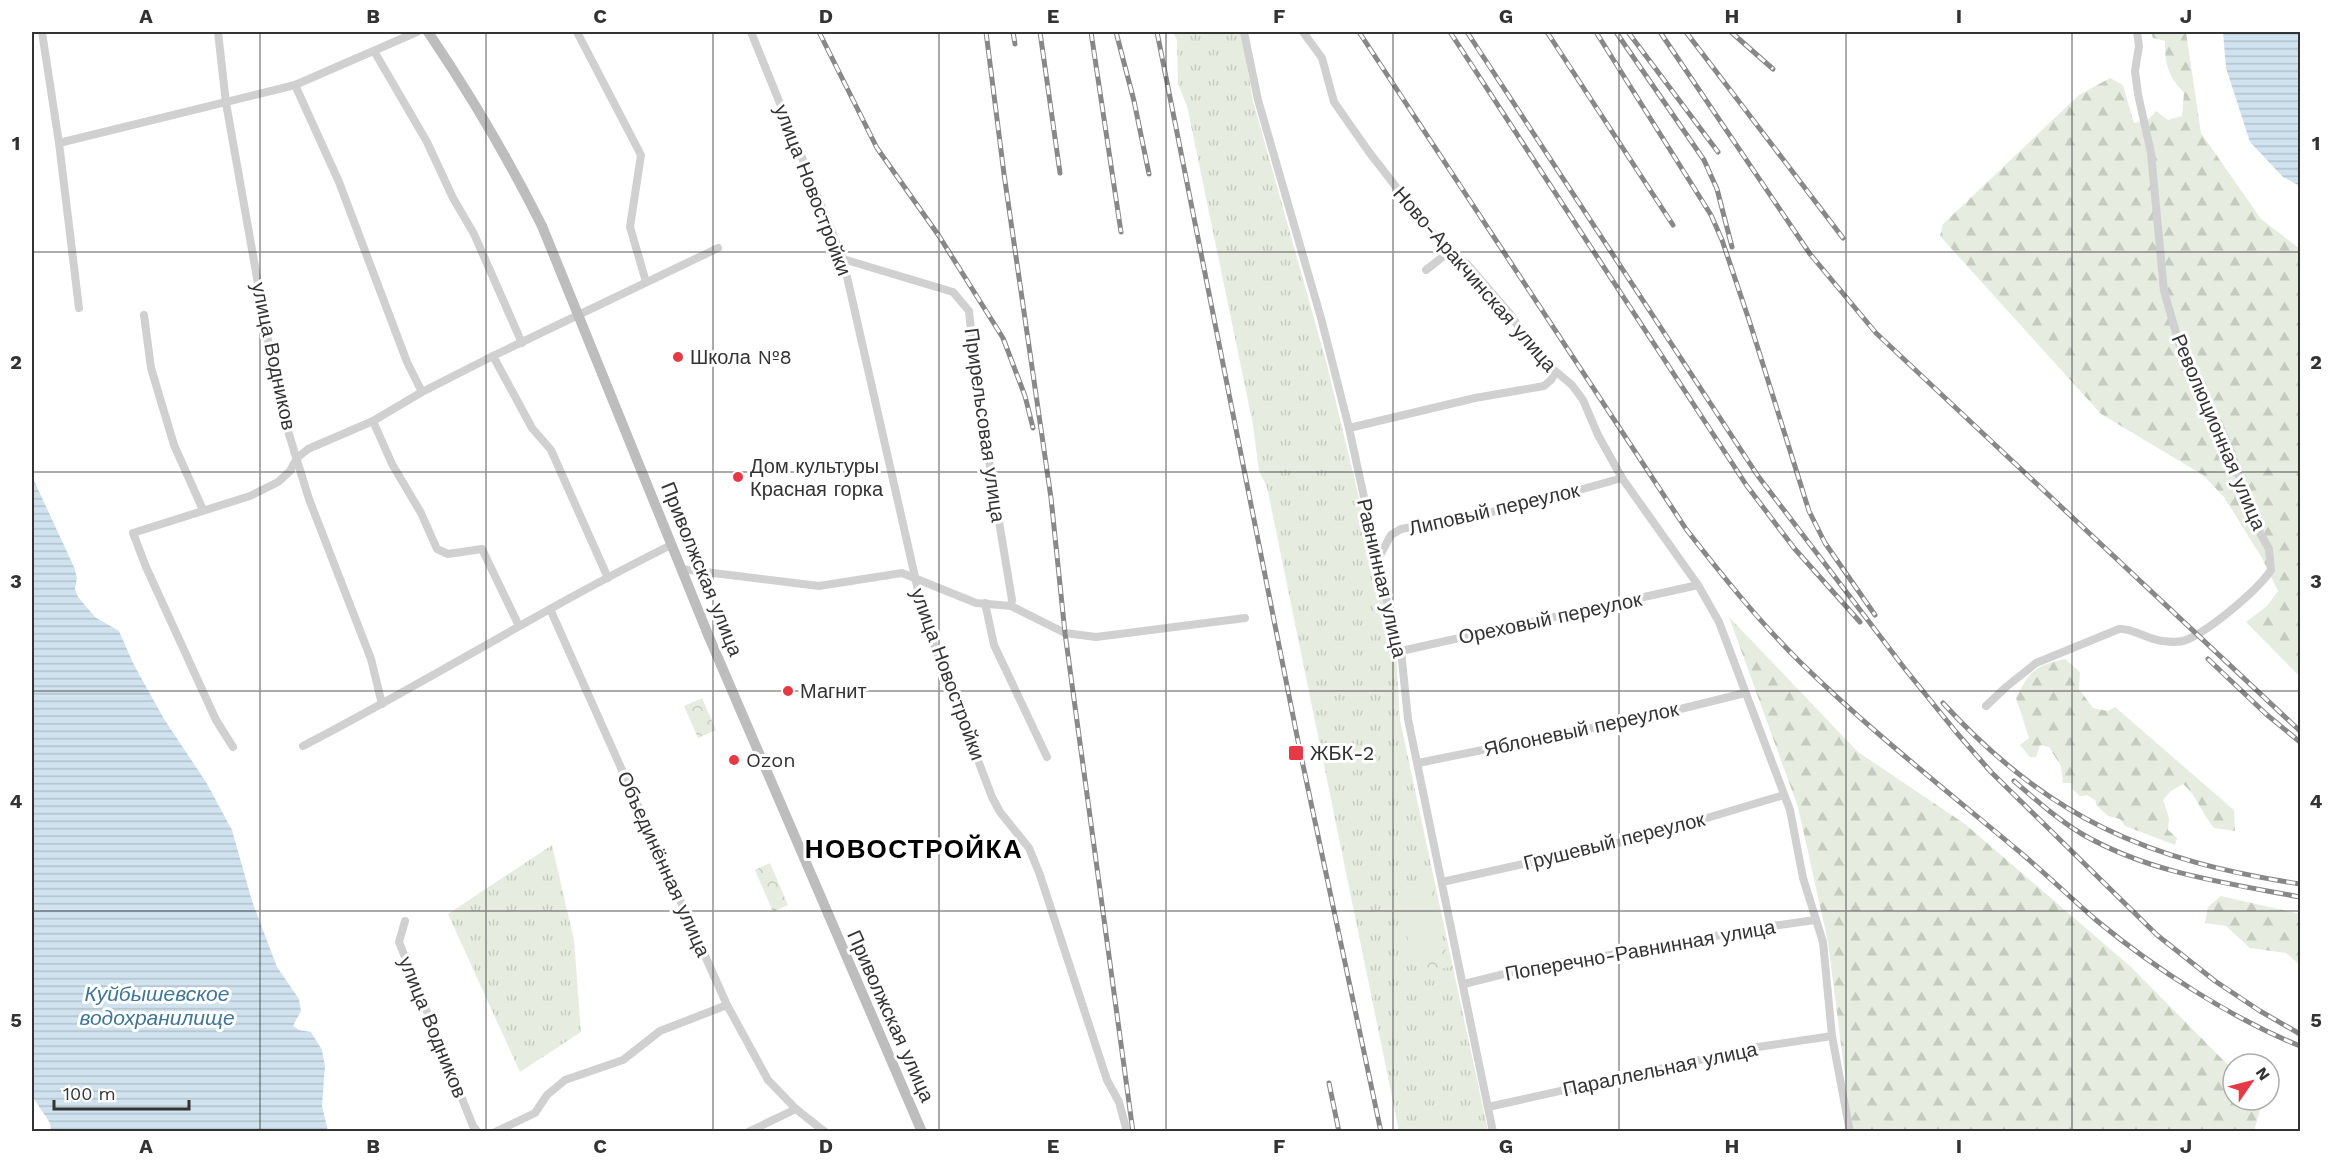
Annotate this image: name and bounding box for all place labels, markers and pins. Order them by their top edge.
place label: Школа №8 [690,345,792,369]
marker: Школа №8 [671,350,685,364]
place label: Дом культуры Красная горка [750,454,884,501]
marker: Дом культуры Красная горка [731,470,745,484]
place label: Магнит [800,679,867,703]
marker: Магнит [781,684,795,698]
place label: ЖБК-2 [1310,741,1374,765]
marker: ЖБК-2 [1287,744,1305,762]
place label: Ozon [746,748,796,772]
marker: Ozon [727,753,741,767]

